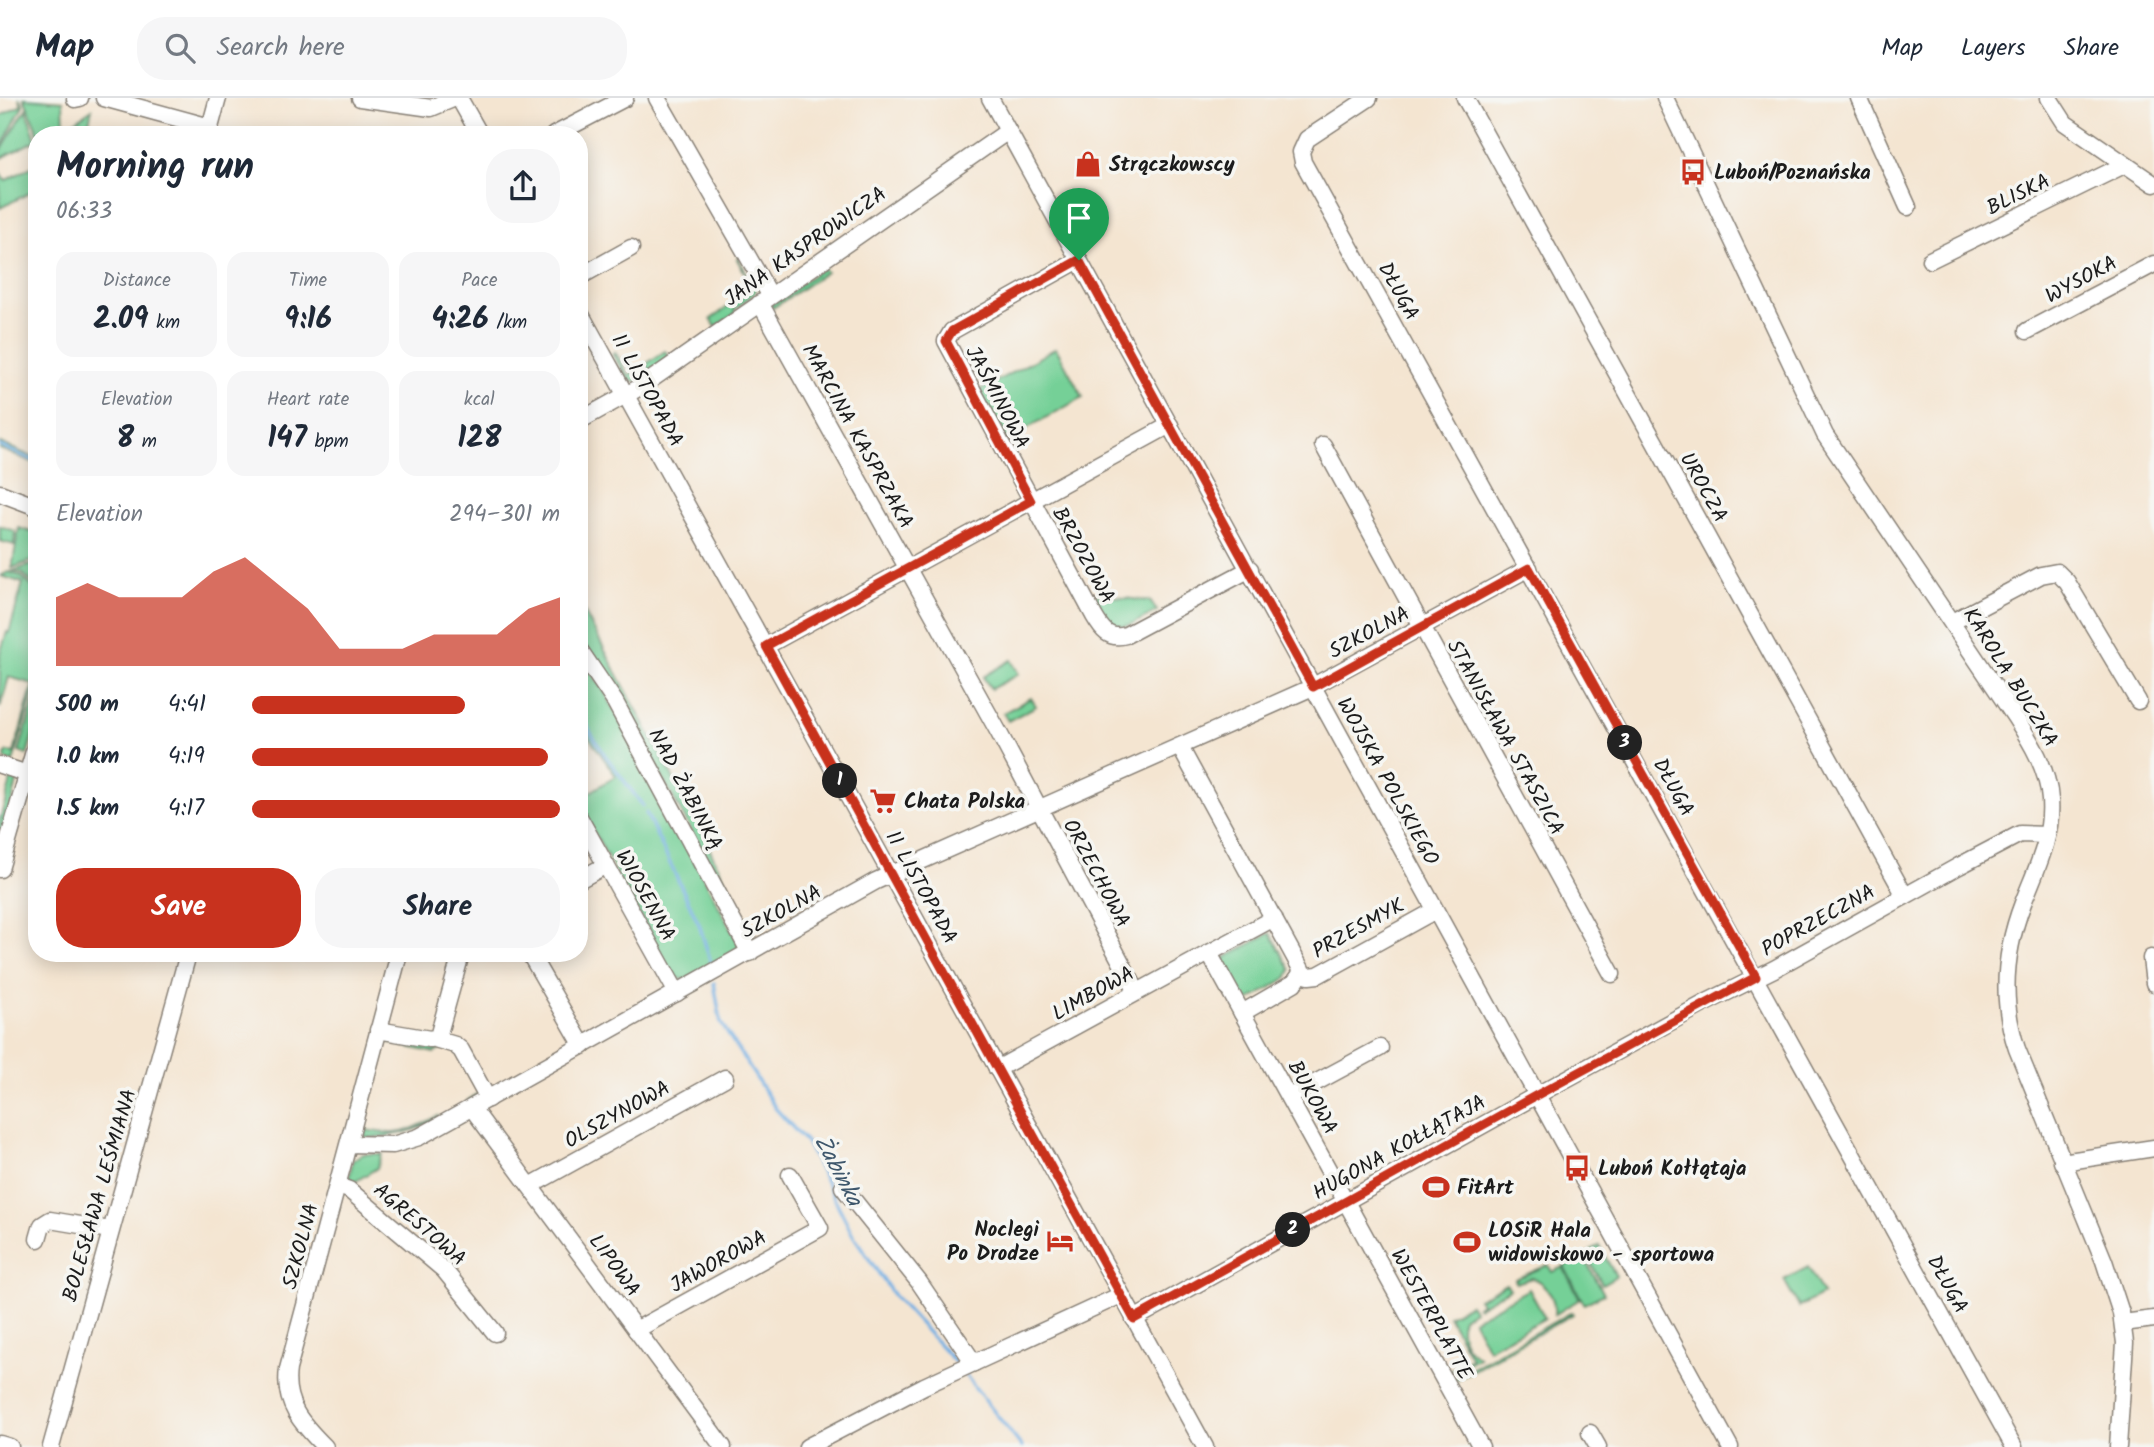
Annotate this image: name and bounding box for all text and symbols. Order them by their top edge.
search box [137,17,627,80]
text: Map [35,22,95,75]
text: Search here [217,27,345,69]
icon: search [161,29,199,67]
text: Map [1881,29,1923,68]
text: Layers [1961,29,2025,68]
text: Share [2063,29,2119,68]
text: Morning run [56,138,254,198]
button: share [486,149,560,223]
shop icon: Strączkowscy [1073,149,1103,179]
place label: Strączkowscy [1109,149,1235,182]
bus stop icon: Luboń/Poznańska [1678,157,1708,187]
place label: Luboń/Poznańska [1714,157,1871,190]
street label: BLISKA [1981,166,2056,225]
street label: JANA KASPROWICZA [718,179,894,316]
pin [1049,188,1109,260]
text: 06:33 [56,194,112,230]
icon: arrive [1060,199,1098,237]
street label: WYSOKA [2040,248,2124,313]
street label: DŁUGA [1368,256,1427,327]
text: Distance [103,266,171,296]
text: Time [289,266,327,296]
text: Pace [461,266,497,296]
text: 2.09 [93,296,148,344]
text: 9:16 [284,296,332,344]
text: 4:26 [431,296,489,344]
text: km [148,308,180,338]
text: /km [489,308,527,338]
street label: 11 LISTOPADA [602,328,691,454]
street label: MARCINA KASPRZAKA [792,338,921,535]
street label: JAŚMINOWA [956,340,1038,455]
text: Elevation [101,385,173,415]
text: Heart rate [267,385,349,415]
text: kcal [464,385,495,415]
text: 8 [116,415,134,463]
text: 147 [267,415,307,463]
text: 128 [457,415,501,463]
text: m [134,427,157,457]
text: bpm [307,427,349,457]
street label: UROCZA [1670,446,1736,529]
text: Elevation [56,497,143,533]
text: 294–301 m [449,497,560,533]
street label: BRZOZOWA [1042,501,1123,610]
street label: SZKOLNA [1323,598,1416,669]
street label: KAROLA BUCZKA [1953,601,2066,754]
street label: STANISŁAWA STASZICA [1437,634,1572,842]
text: 500 m [56,687,119,723]
text: 4:41 [168,687,206,723]
street label: WOJSKA POLSKIEGO [1327,692,1447,872]
street label: NAD ŻABINKĄ [639,723,731,857]
pin: 3 [1608,726,1642,760]
text: 3 [1619,727,1630,757]
text: 1.0 km [56,739,119,775]
text: 4:19 [168,739,205,775]
street label: DŁUGA [1643,752,1702,823]
pin: 1 [822,764,858,798]
text: 1 [837,765,842,795]
supermarket icon: Chata Polska [868,786,898,816]
place label: Chata Polska [904,786,1026,819]
text: 1.5 km [56,791,119,827]
text: 4:17 [168,791,204,827]
street label: ORZECHOWA [1053,813,1138,934]
street label: 11 LISTOPADA [876,825,965,951]
street label: WIOSENNA [606,844,683,948]
button: Save [56,868,301,948]
button: Share [315,868,560,948]
street label: POPRZECZNA [1756,876,1882,966]
street label: SZKOLNA [735,877,828,948]
street label: PRZESMYK [1306,890,1411,968]
street label: LIMBOWA [1046,958,1141,1031]
street label: BUKOWA [1278,1055,1346,1141]
street label: OLSZYNOWA [559,1073,677,1158]
street label: BOLESŁAWA LEŚMIANA [54,1085,147,1306]
street label: HUGONA KOŁŁĄTAJA [1307,1087,1493,1210]
water label: Żabinka [803,1129,872,1215]
bus stop icon: Luboń Kołłątaja [1562,1153,1592,1183]
place label: Luboń Kołłątaja [1598,1153,1747,1186]
sports icon: FitArt [1421,1172,1451,1202]
place label: FitArt [1457,1172,1514,1205]
street label: AGRESTOWA [365,1175,473,1275]
street label: SZKOLNA [274,1200,329,1293]
pin: 2 [1276,1212,1310,1248]
place label: Noclegi Po Drodze [947,1214,1040,1271]
text: 2 [1287,1214,1298,1244]
place label: LOSiR Hala widowiskowo - sportowa [1488,1215,1714,1272]
street label: JAWOROWA [664,1222,773,1302]
hotel icon: Noclegi Po Drodze [1045,1226,1075,1256]
street label: LIPOWA [579,1227,648,1304]
sports icon: LOSiR Hala widowiskowo - sportowa [1452,1227,1482,1257]
street label: WESTERPLATTE [1381,1243,1481,1387]
street label: DŁUGA [1917,1249,1976,1320]

